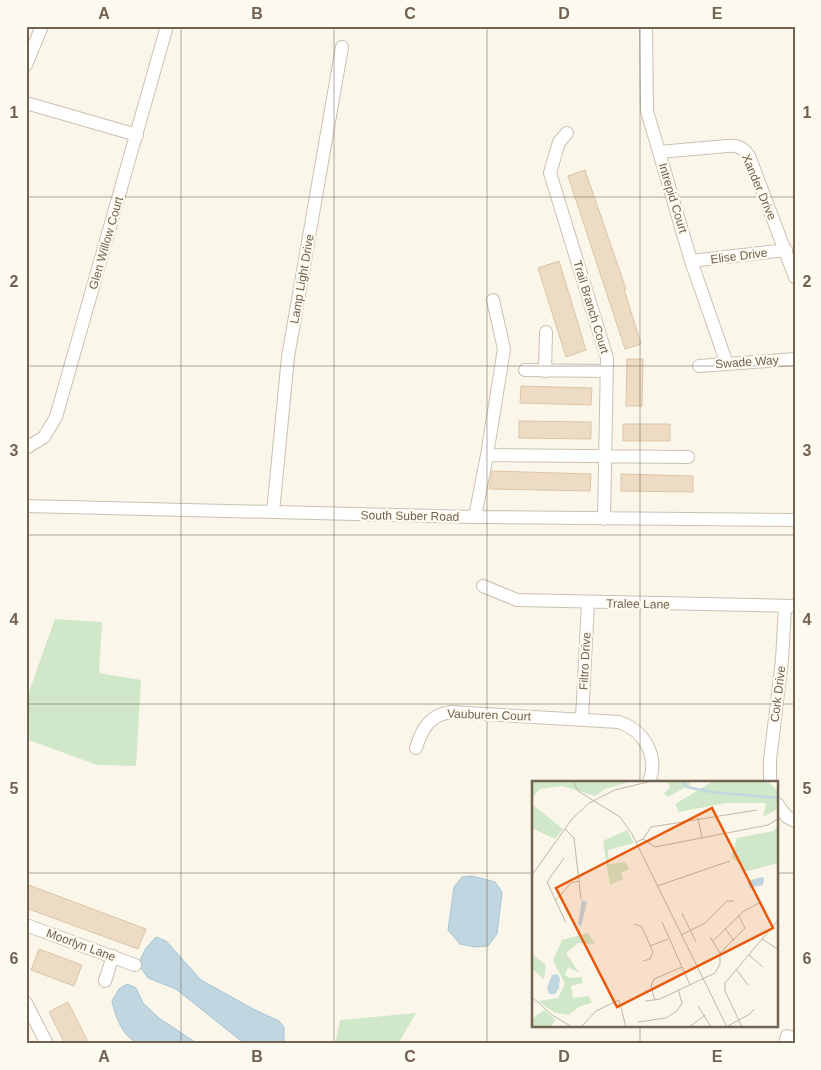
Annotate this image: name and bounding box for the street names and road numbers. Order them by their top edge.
street label: Xander Drive [739,152,779,222]
street label: Intrepid Court [656,161,691,235]
street label: Glen Willow Court [86,194,126,291]
street label: Lamp Light Drive [287,233,317,325]
street label: Elise Drive [710,246,769,266]
street label: Trail Branch Court [570,259,612,356]
street label: Swade Way [715,353,779,371]
street label: South Suber Road [361,508,459,524]
street label: Tralee Lane [606,596,670,612]
street label: Filtro Drive [576,631,594,690]
street label: Cork Drive [768,665,788,723]
street label: Vauburen Court [447,707,532,723]
street label: Moorlyn Lane [44,926,118,964]

